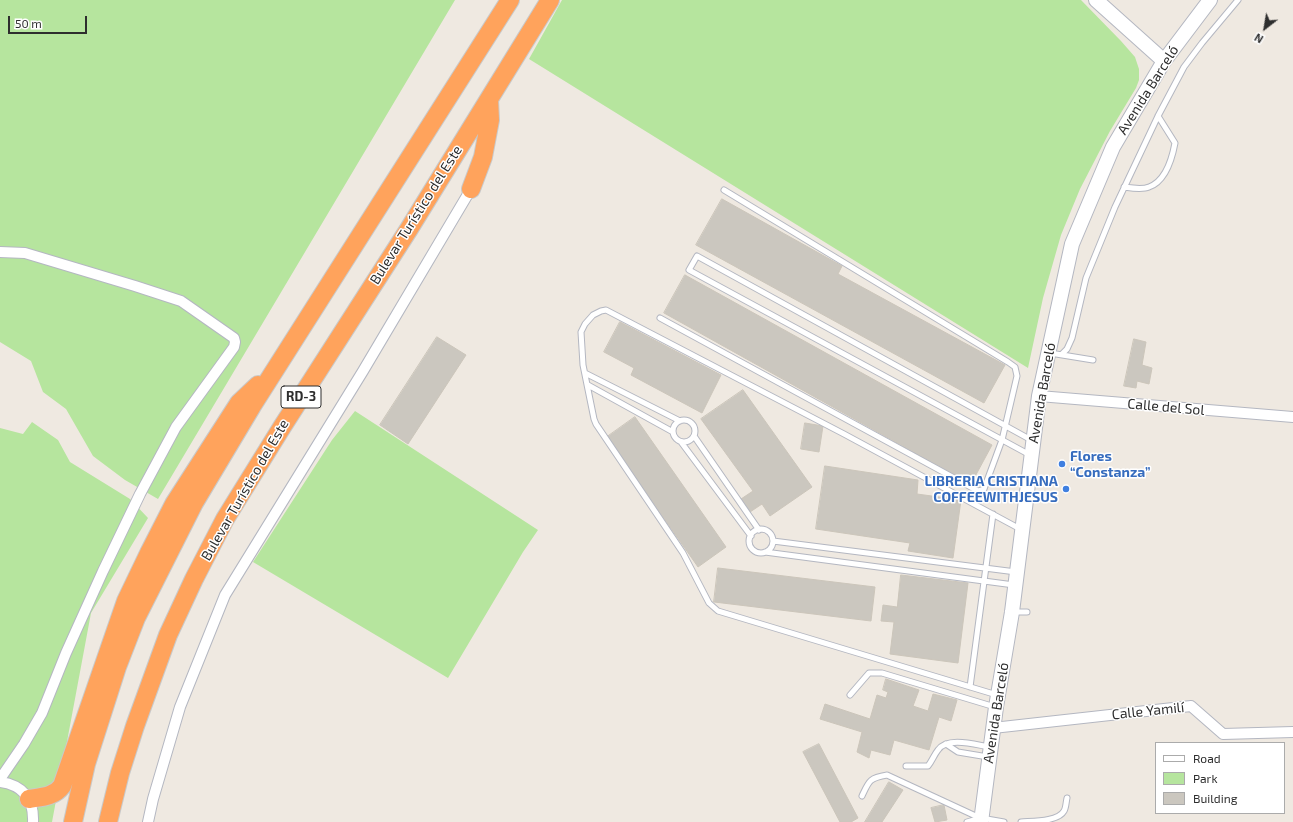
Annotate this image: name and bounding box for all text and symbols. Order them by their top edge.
scale bar [10,8,89,34]
north arrow [1245,8,1285,48]
text: 50 m [15,16,42,30]
text: N [1252,31,1265,46]
street label: Avenida Barceló [1114,42,1182,138]
street label: Bulevar Turístico del Este [366,143,466,287]
street label: Avenida Barceló [1025,341,1059,445]
road number: RD-3 [281,386,321,408]
street label: Calle del Sol [1127,395,1205,419]
street label: Bulevar Turístico del Este [198,416,292,564]
place label: Flores “Constanza” [1070,448,1151,480]
marker: Flores “Constanza” [1057,459,1067,469]
place label: LIBRERIA CRISTIANA COFFEEWITHJESUS [924,473,1058,506]
marker: LIBRERIA CRISTIANA COFFEEWITHJESUS [1061,484,1071,494]
street label: Avenida Barceló [980,661,1012,765]
street label: Calle Yamilí [1111,699,1185,723]
legend [1155,742,1285,814]
text: Road [1193,751,1221,765]
text: Park [1193,771,1218,785]
text: Building [1193,791,1237,805]

